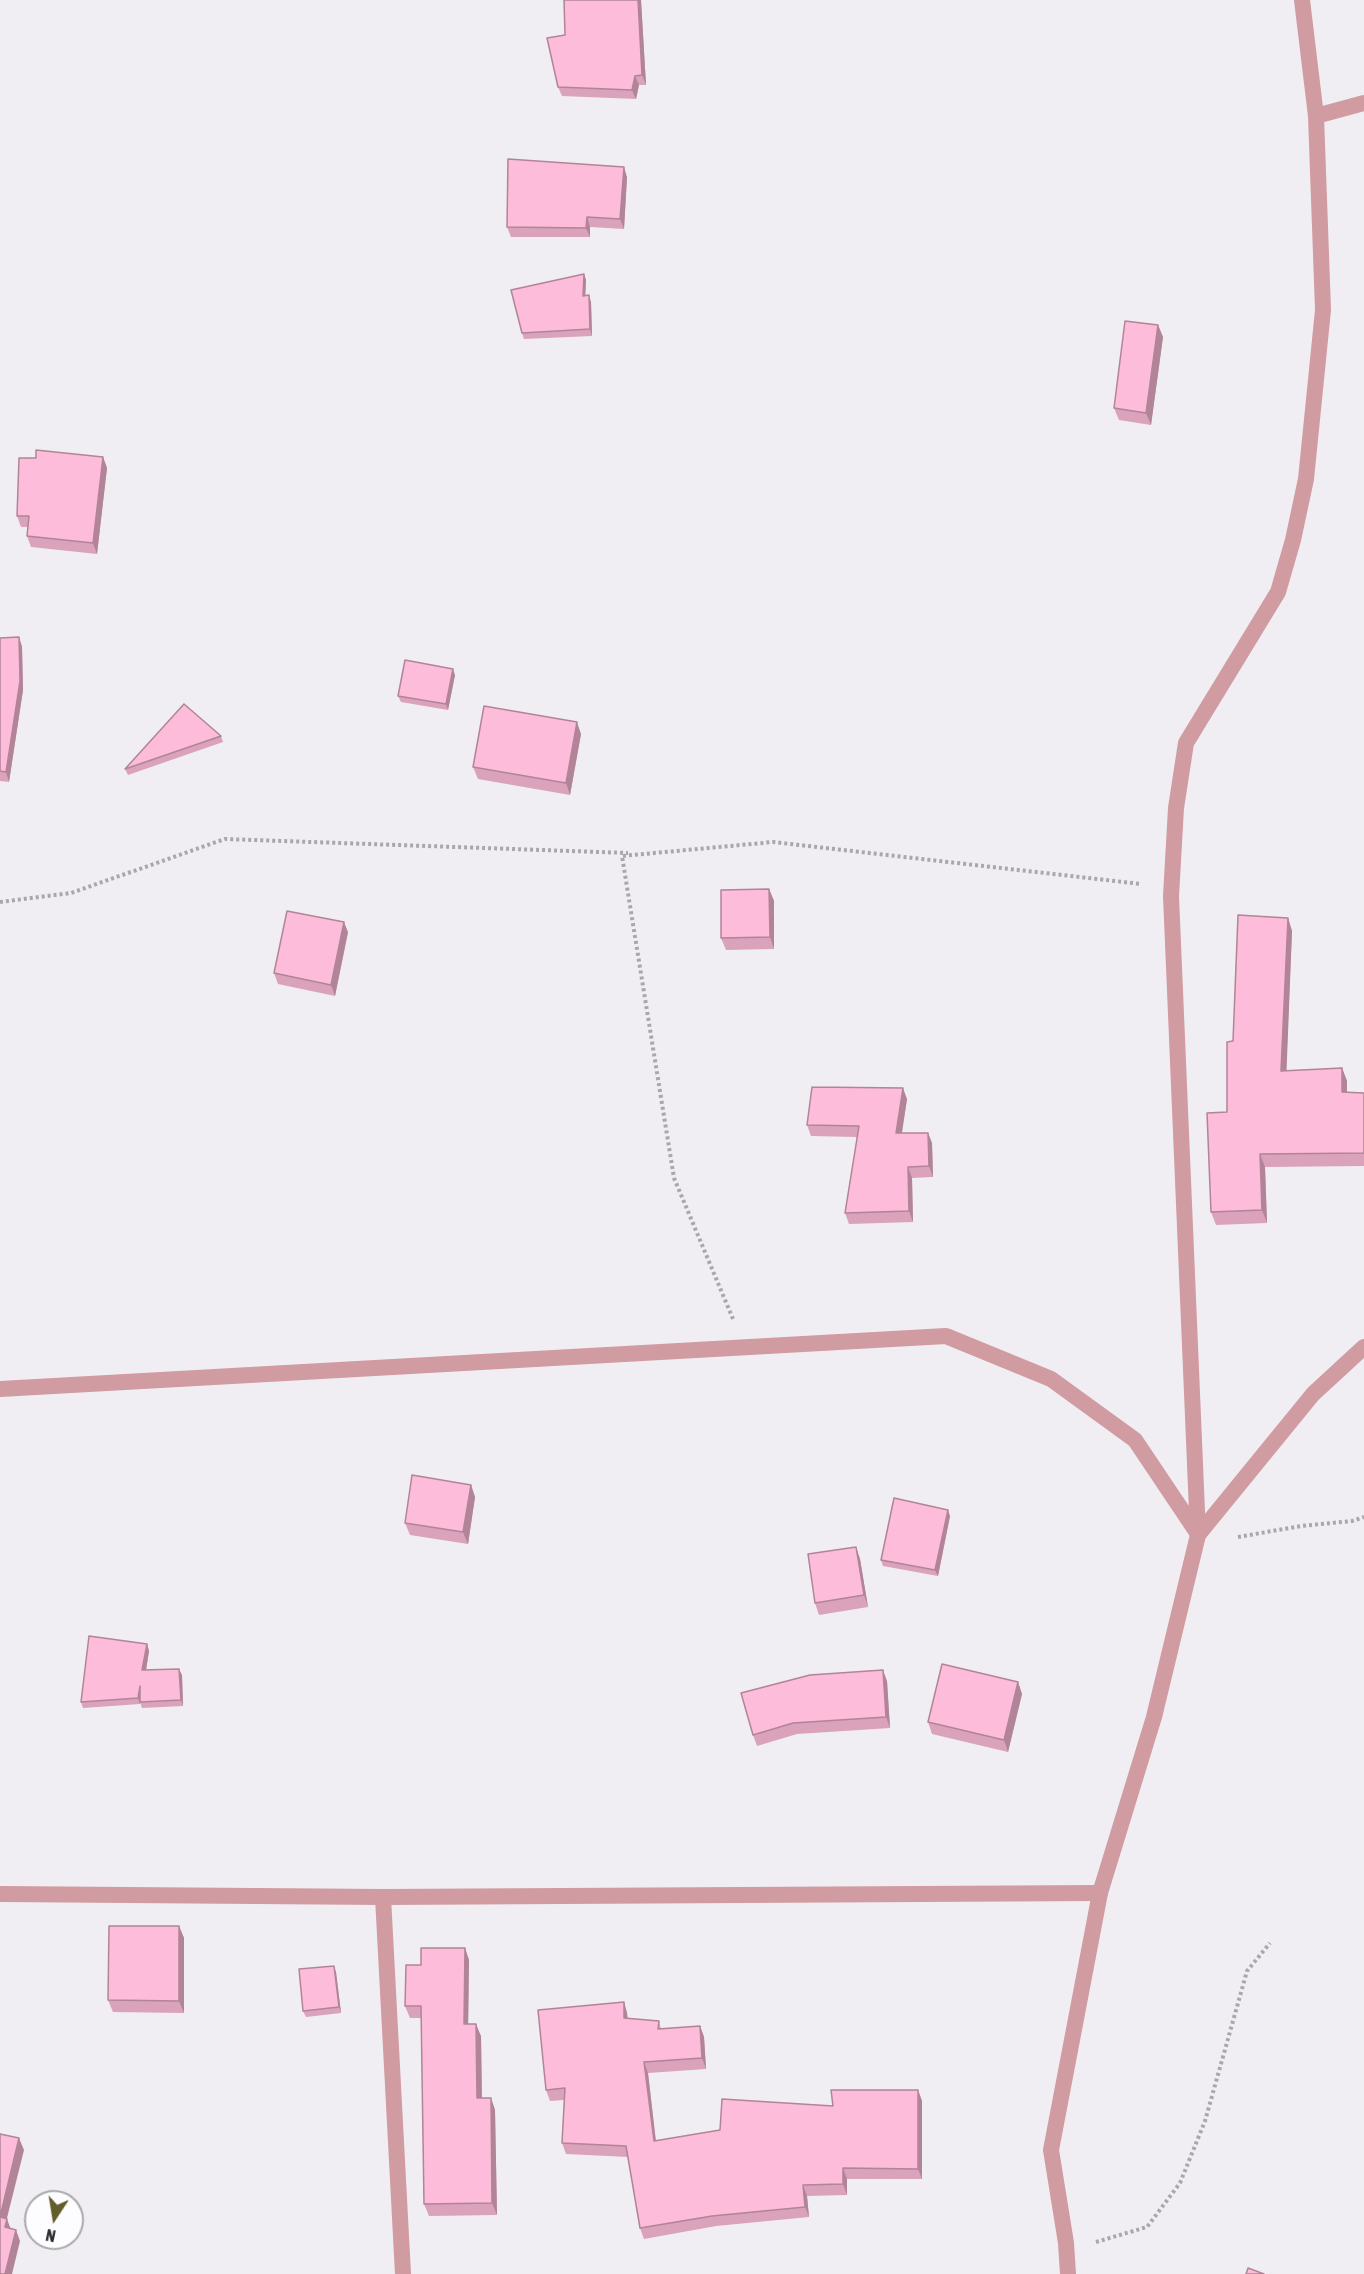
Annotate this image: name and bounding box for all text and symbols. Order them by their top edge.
north arrow [24,2190,84,2250]
text: N [44,2226,57,2245]

